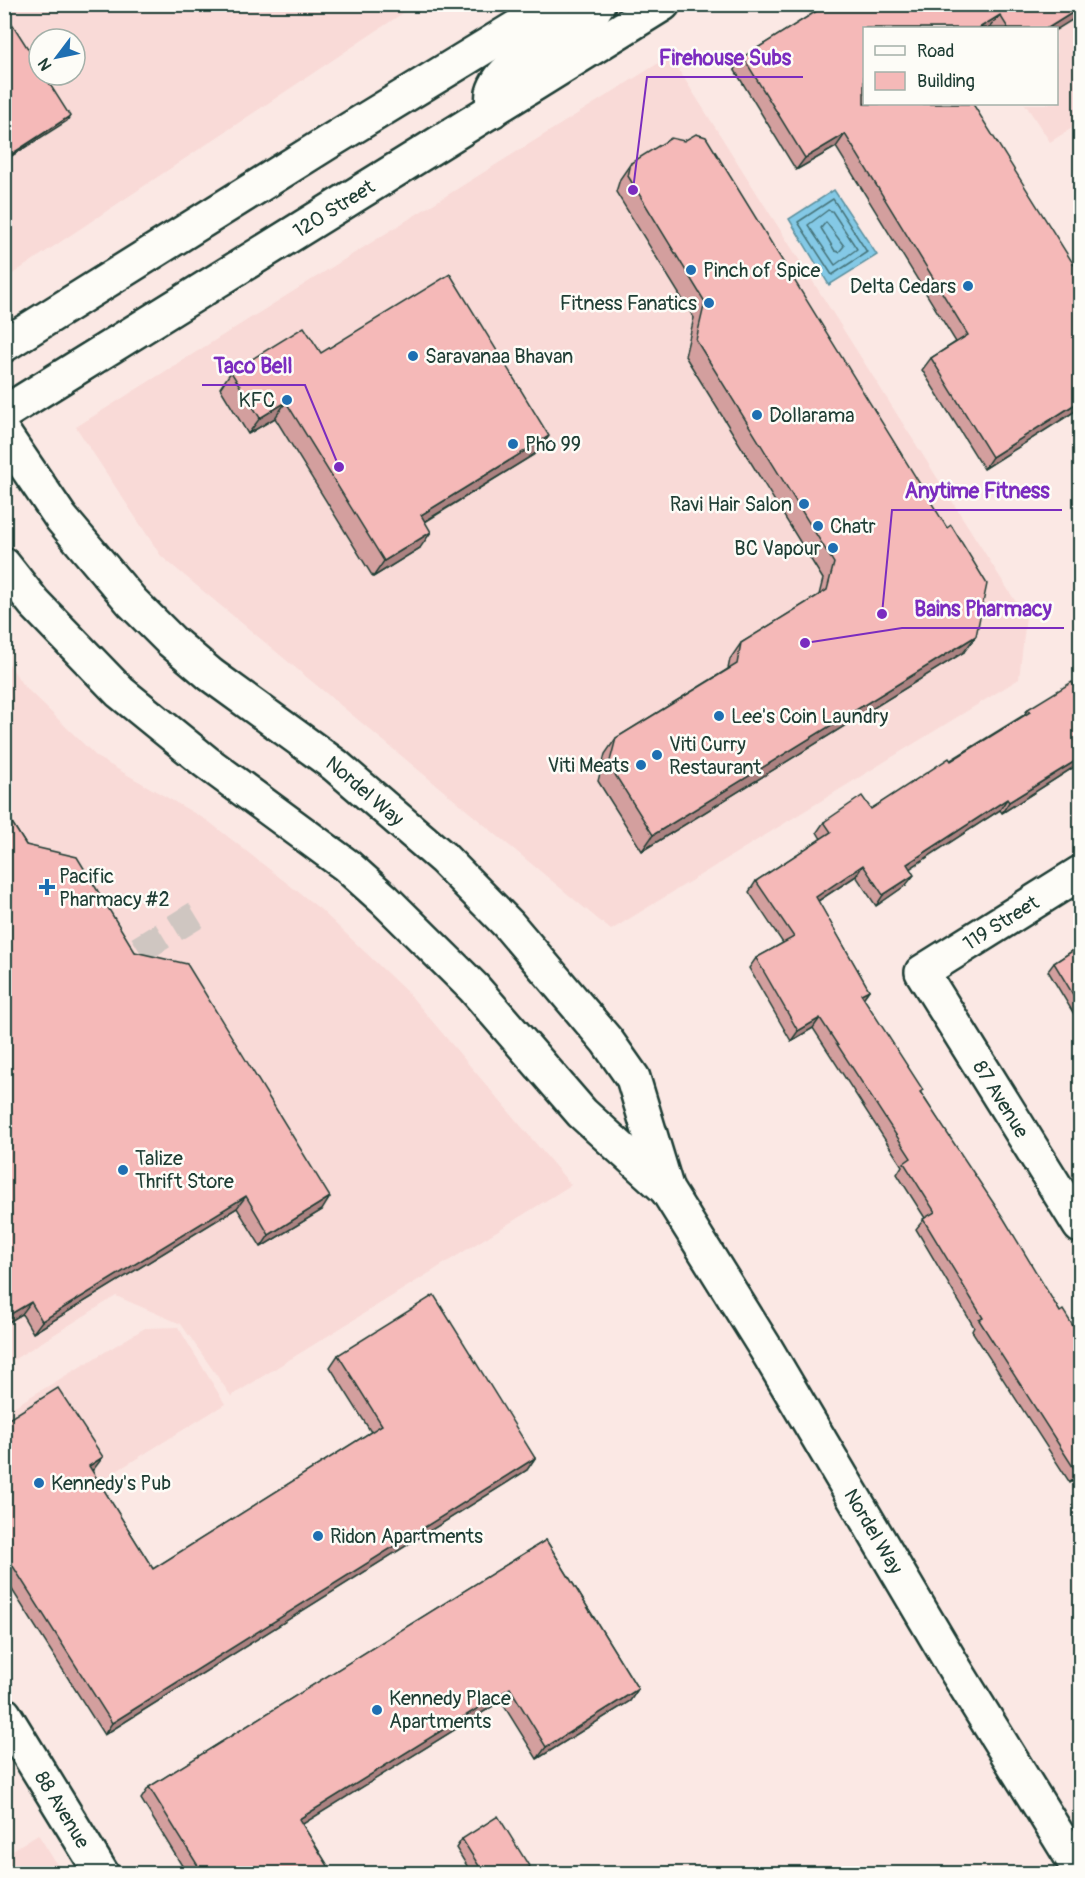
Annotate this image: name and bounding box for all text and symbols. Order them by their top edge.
north arrow [27,27,87,87]
legend [863,27,1058,105]
callout: Firehouse Subs [647,38,803,77]
text: Road [917,40,954,63]
text: Firehouse Subs [659,45,792,72]
text: N [34,54,56,74]
text: Building [917,70,975,93]
street label: 120 Street [288,173,380,243]
place label: Pinch of Spice [703,258,821,283]
marker: Pinch of Spice [684,263,698,277]
place label: Delta Cedars [850,274,956,299]
marker: Delta Cedars [961,279,975,293]
place label: Fitness Fanatics [560,291,697,316]
marker: Fitness Fanatics [702,296,716,310]
place label: Saravanaa Bhavan [425,344,573,369]
callout: Taco Bell [202,346,305,385]
marker: Saravanaa Bhavan [406,349,420,363]
text: Taco Bell [213,353,292,380]
place label: KFC [239,388,275,413]
marker: KFC [280,393,294,407]
place label: Dollarama [769,403,855,428]
marker: Dollarama [750,408,764,422]
place label: Pho 99 [525,432,581,457]
marker: Pho 99 [506,437,520,451]
callout: Anytime Fitness [892,471,1062,510]
text: Anytime Fitness [904,478,1050,505]
place label: Ravi Hair Salon [670,492,792,517]
marker: Ravi Hair Salon [797,497,811,511]
place label: Chatr [830,514,876,539]
marker: Chatr [811,519,825,533]
place label: BC Vapour [734,536,821,561]
marker: BC Vapour [826,541,840,555]
callout: Bains Pharmacy [902,589,1064,628]
text: Bains Pharmacy [914,596,1052,623]
place label: Lee's Coin Laundry [731,704,889,729]
marker: Lee's Coin Laundry [712,709,726,723]
place label: Viti Curry Restaurant [669,732,762,780]
marker: Viti Curry Restaurant [650,748,664,762]
street label: Nordel Way [321,750,410,832]
place label: Viti Meats [548,753,629,778]
marker: Viti Meats [634,758,648,772]
place label: Pacific Pharmacy #2 [59,864,170,912]
marker: Pacific Pharmacy #2 [40,880,54,894]
street label: 119 Street [959,890,1044,956]
street label: 87 Avenue [968,1056,1035,1142]
place label: Talize Thrift Store [135,1146,234,1194]
marker: Talize Thrift Store [116,1163,130,1177]
place label: Kennedy's Pub [51,1471,171,1496]
marker: Kennedy's Pub [32,1476,46,1490]
street label: Nordel Way [839,1484,909,1579]
place label: Ridon Apartments [330,1524,483,1549]
marker: Ridon Apartments [311,1529,325,1543]
place label: Kennedy Place Apartments [389,1686,511,1734]
marker: Kennedy Place Apartments [370,1703,384,1717]
street label: 88 Avenue [29,1766,96,1853]

